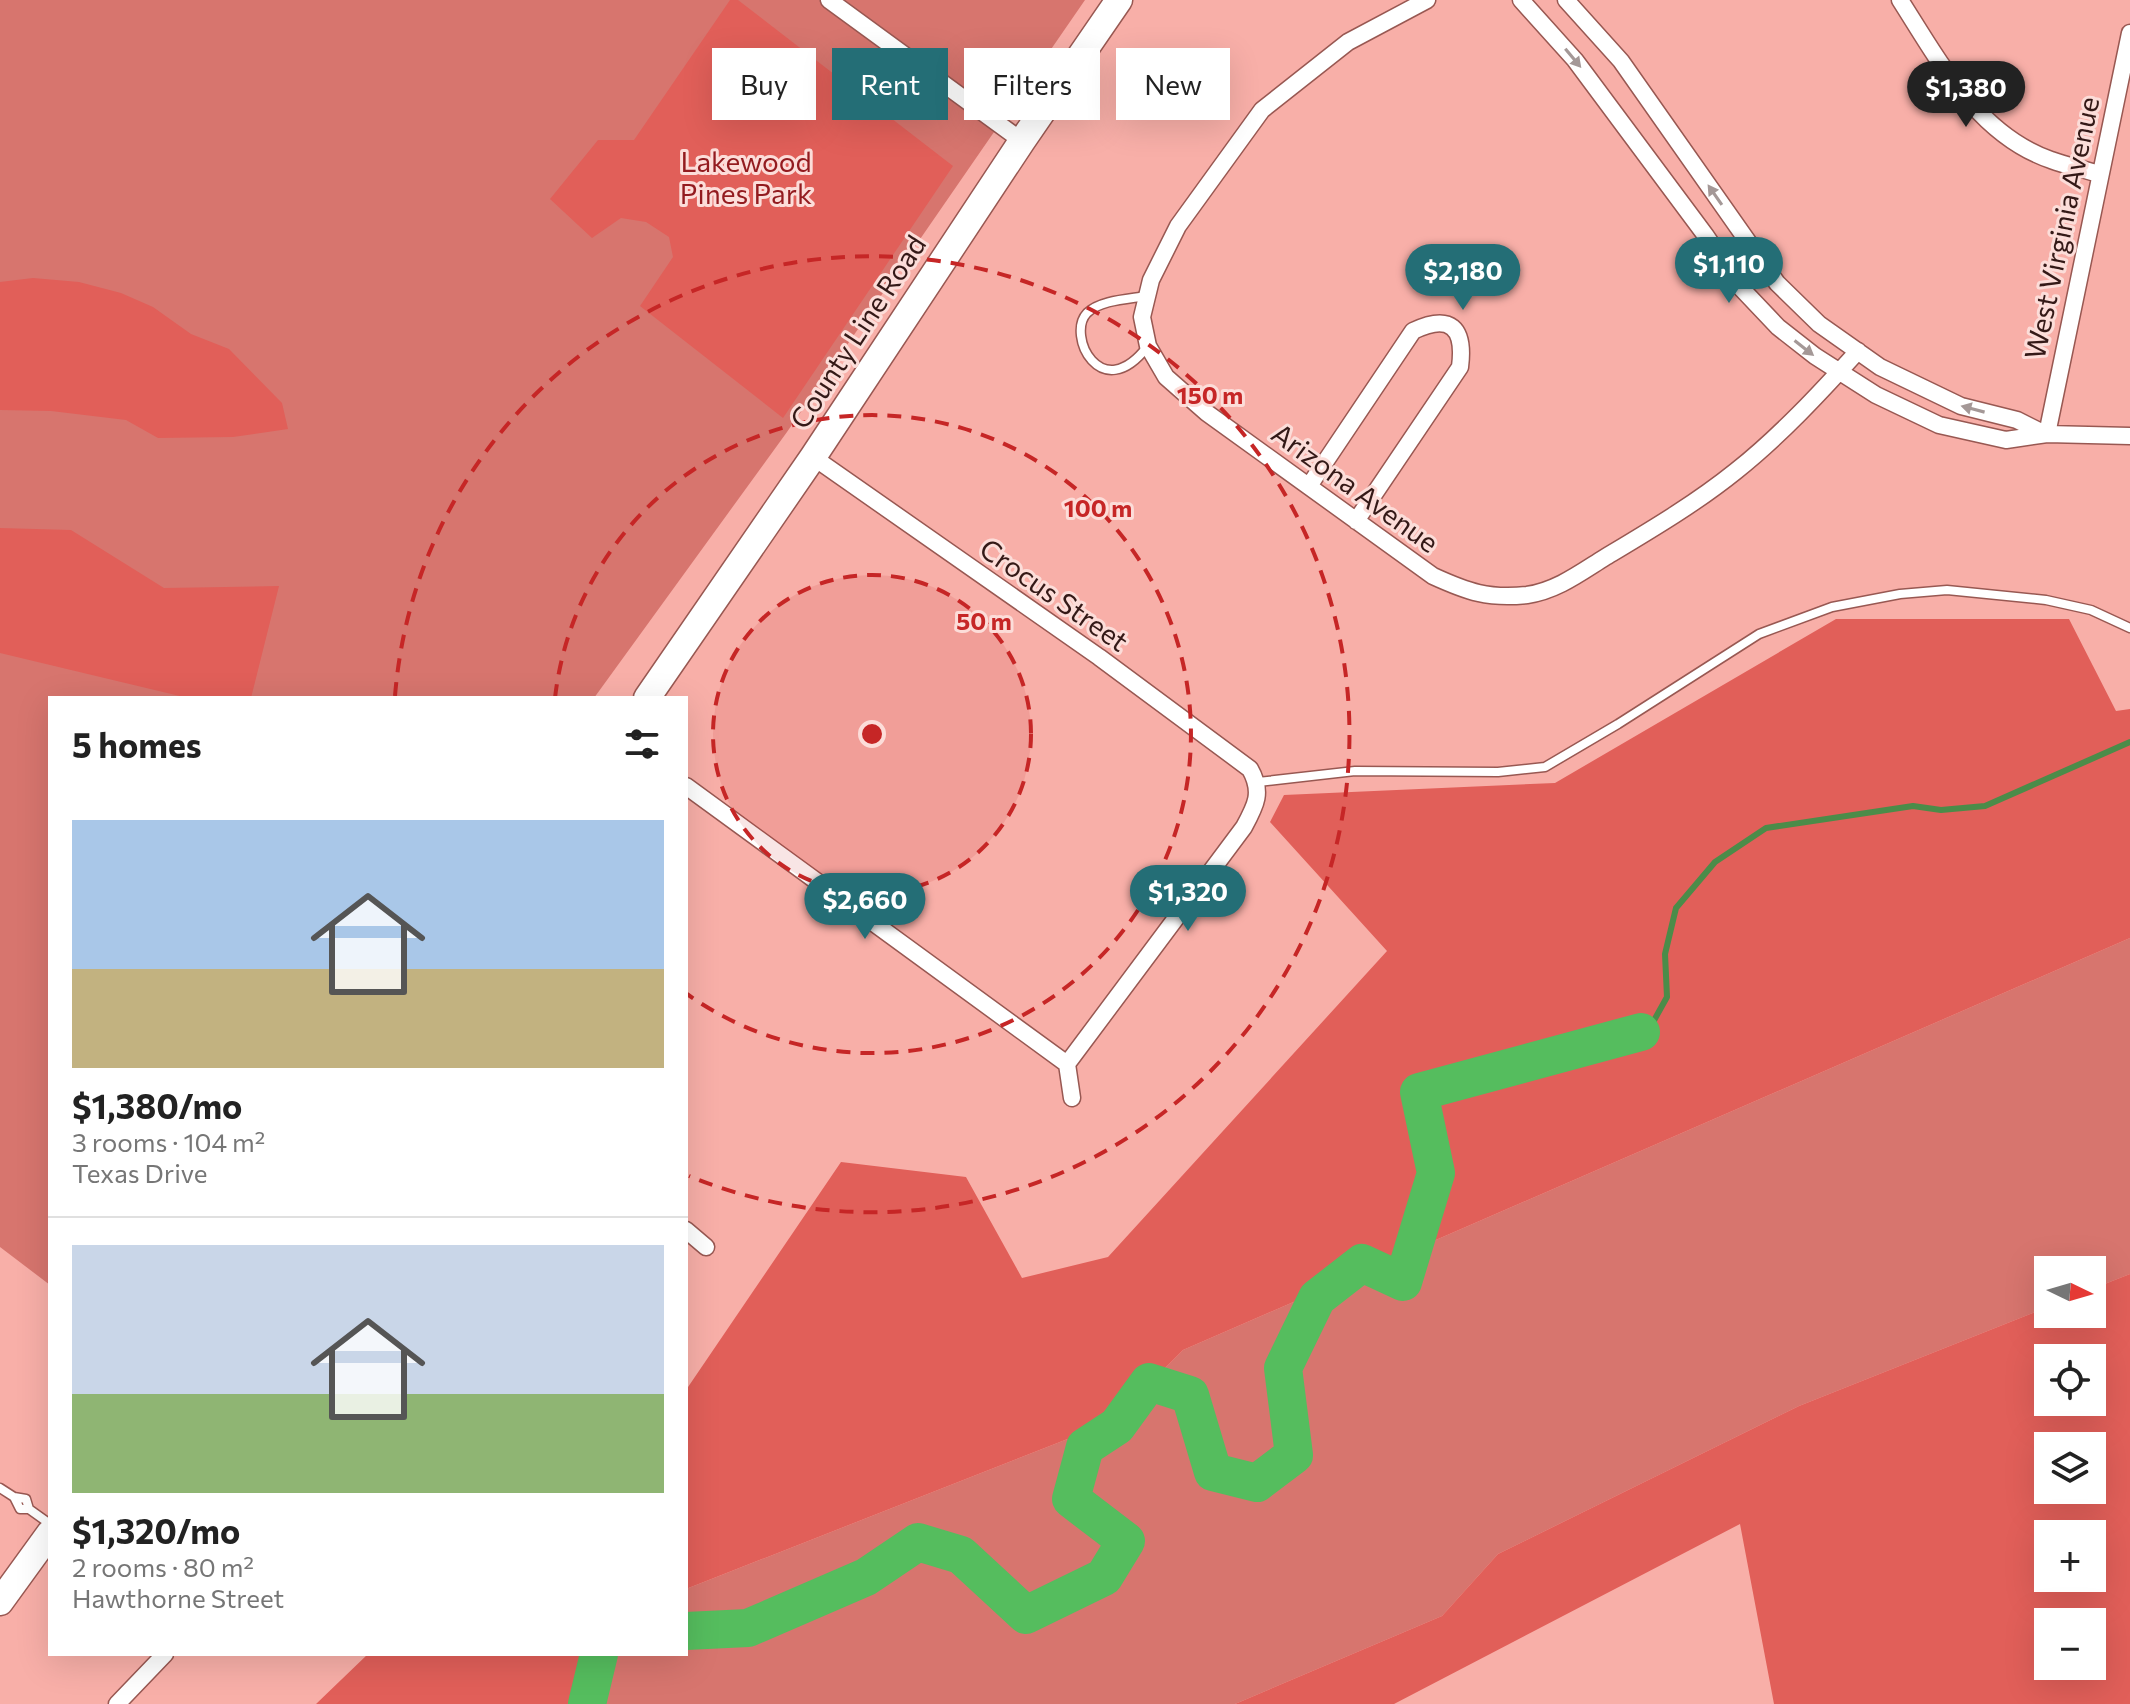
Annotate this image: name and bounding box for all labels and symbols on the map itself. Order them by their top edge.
one-way arrow [1564,48,1581,68]
pin: $1,380 [1901,61,2031,129]
street label: West Virginia Avenue [2017,93,2105,362]
park label: Lakewood Pines Park [680,144,812,210]
one-way arrow [1708,184,1723,205]
street label: County Line Road [782,228,932,435]
pin: $1,110 [1664,237,1794,305]
pin: $2,180 [1398,244,1528,312]
one-way arrow [1794,339,1814,355]
text: 150 m [1177,380,1243,409]
one-way arrow [1961,402,1986,414]
street label: Arizona Avenue [1266,415,1446,559]
text: 100 m [1064,493,1132,522]
street label: Crocus Street [974,531,1135,658]
text: 50 m [956,606,1012,635]
centre of rings [858,720,886,748]
pin: $1,320 [1123,865,1253,933]
pin: $2,660 [800,873,930,941]
north arrow [2034,1256,2106,1328]

